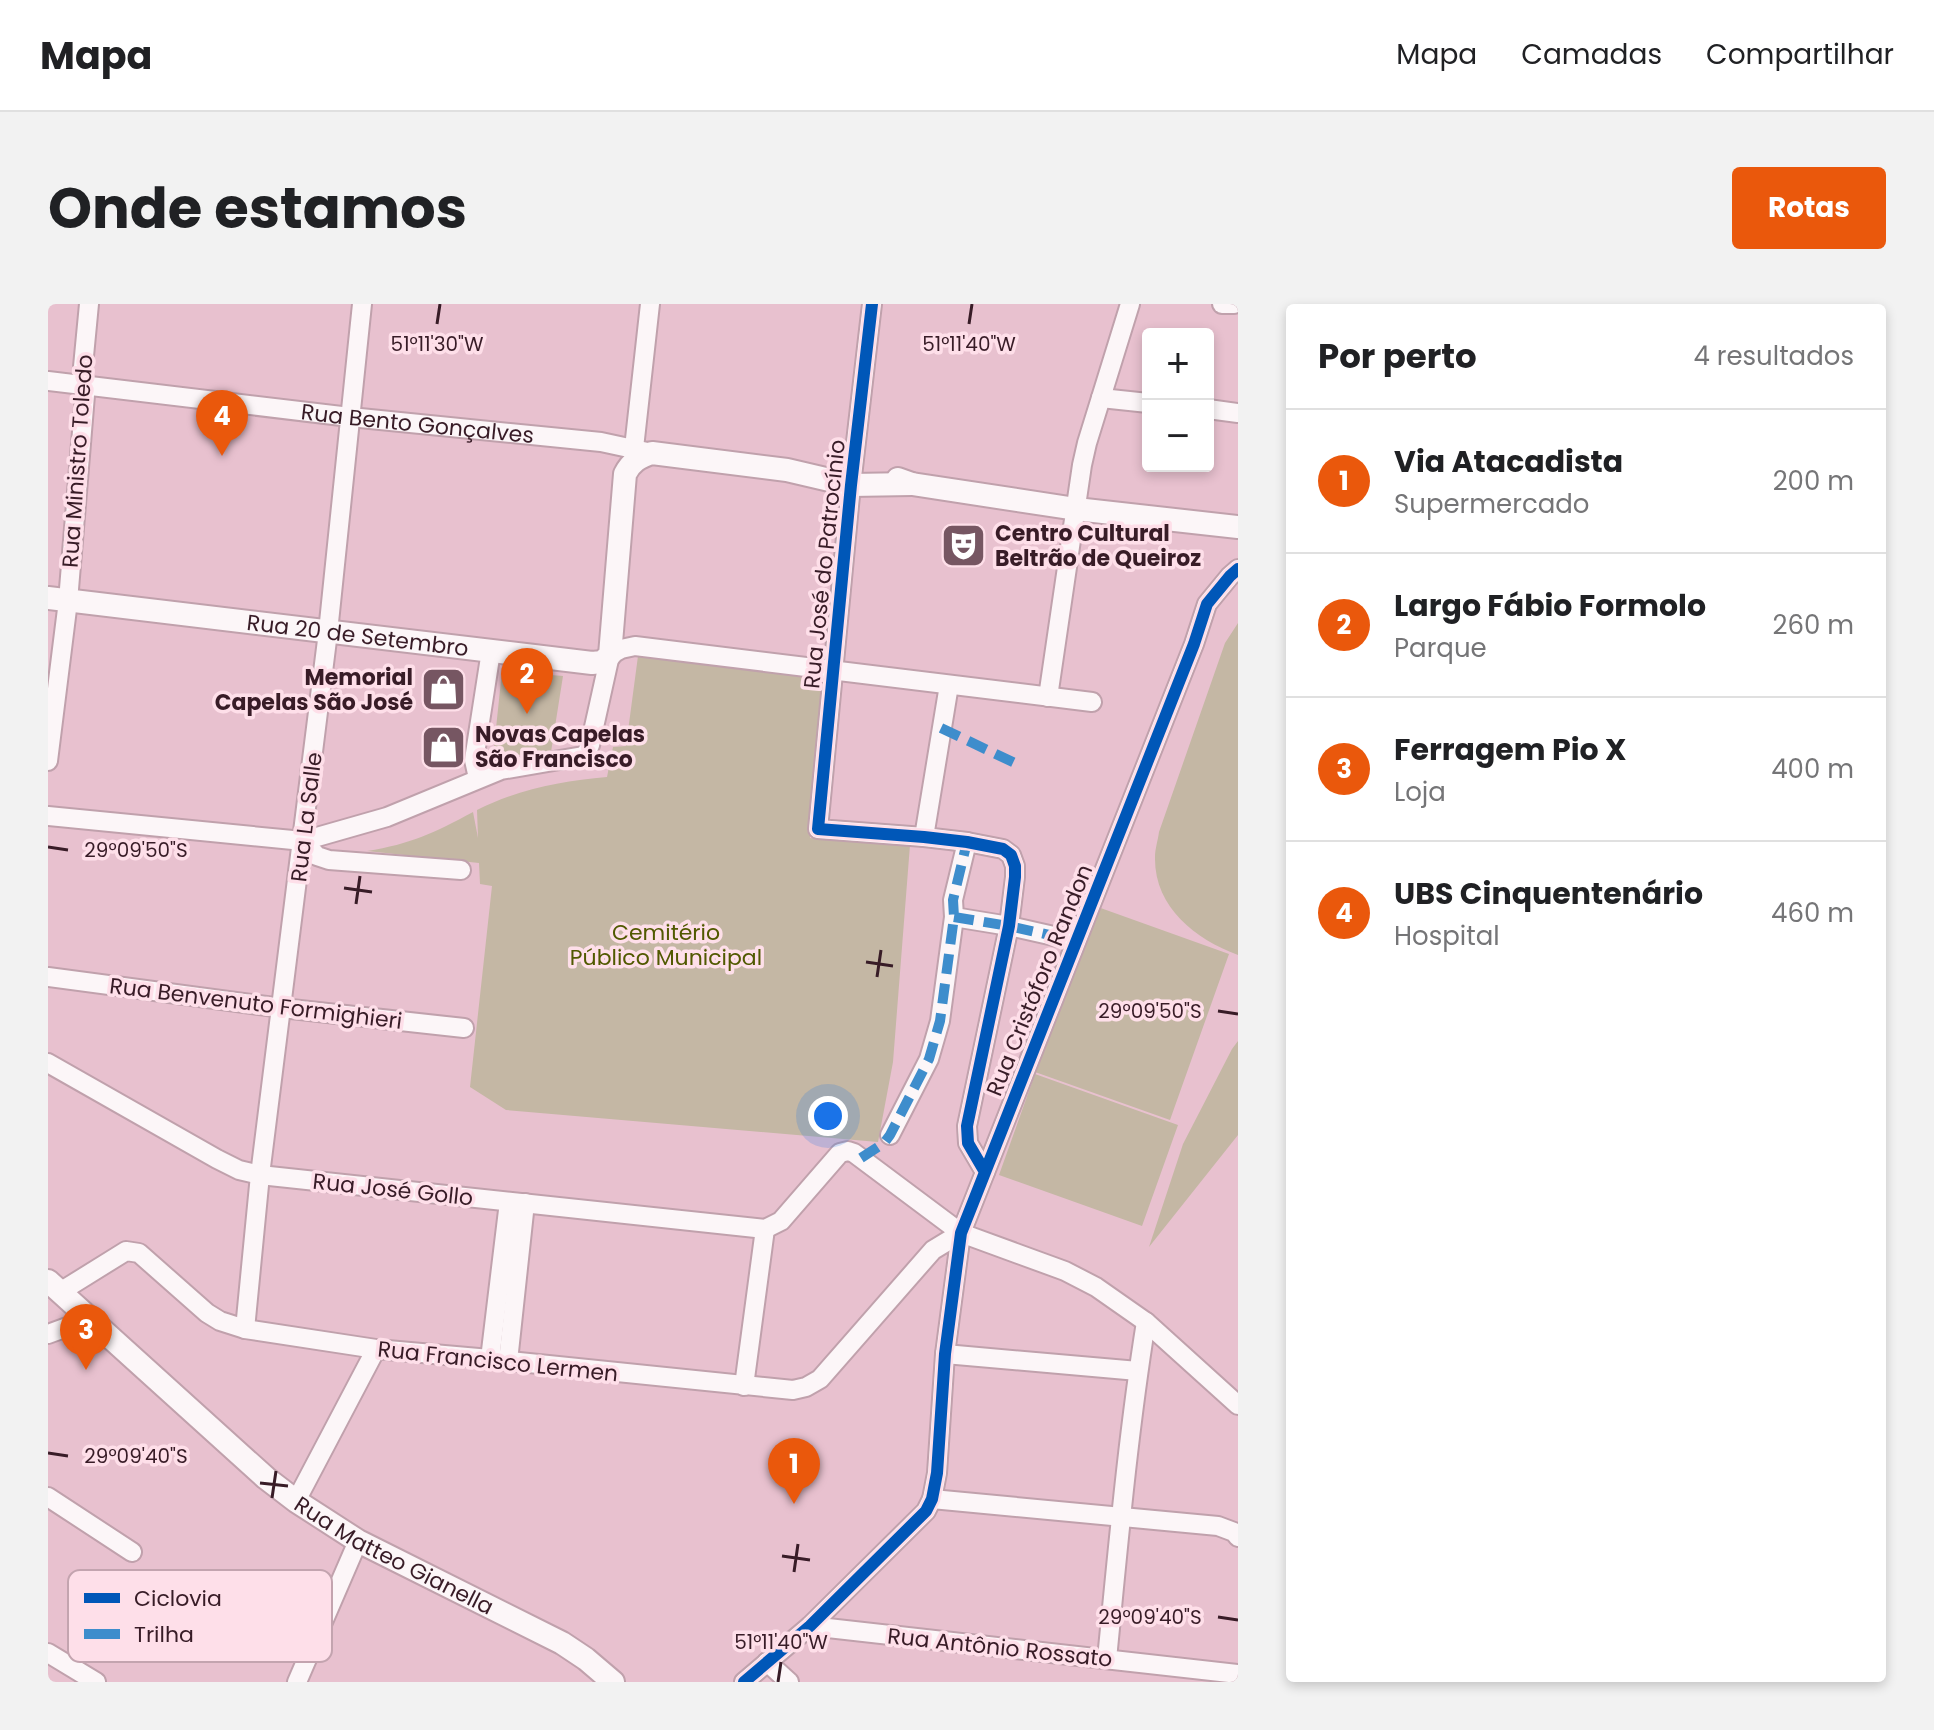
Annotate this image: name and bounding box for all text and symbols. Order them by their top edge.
text: Mapa [40,29,152,82]
text: Mapa [1396,35,1477,74]
text: Camadas [1521,35,1662,74]
text: Compartilhar [1706,35,1894,74]
button: Rotas [1732,167,1886,249]
text: Onde estamos [48,169,467,248]
map controls [1142,328,1214,472]
button: + [1142,328,1214,400]
text: 51°11'30"W [391,330,484,358]
text: 51°11'40"W [922,330,1016,358]
text: Por perto [1318,332,1477,380]
text: 4 resultados [1693,338,1854,374]
street label: Rua Ministro Toledo [55,353,100,569]
pin: 4 [196,390,248,456]
street label: Rua Bento Gonçalves [299,396,535,451]
button: − [1142,400,1214,472]
street label: Rua José do Patrocínio [796,438,853,690]
text: Via Atacadista [1394,440,1623,483]
text: 1 [1339,463,1349,499]
text: 200 m [1773,463,1854,499]
text: Supermercado [1394,486,1589,522]
place label: Centro Cultural Beltrão de Queiroz [995,518,1201,574]
theatre icon: Centro Cultural Beltrão de Queiroz [940,522,988,570]
text: Largo Fábio Formolo [1394,584,1706,627]
street label: Rua 20 de Setembro [245,607,470,664]
text: 2 [1337,607,1351,643]
text: 260 m [1772,607,1854,643]
text: Parque [1394,630,1487,666]
pin: 2 [501,648,553,714]
place label: Memorial Capelas São José [215,662,413,718]
shop icon: Memorial Capelas São José [420,666,468,714]
place label: Novas Capelas São Francisco [475,719,645,775]
shop icon: Novas Capelas São Francisco [420,723,468,771]
text: Ferragem Pio X [1394,728,1626,771]
street label: Rua La Salle [283,750,330,884]
text: 3 [1336,751,1352,787]
text: 400 m [1771,751,1854,787]
text: Loja [1394,774,1446,810]
text: 29°09'50"S [84,836,188,864]
street label: Rua Cristóforo Randon [979,860,1100,1101]
text: UBS Cinquentenário [1394,872,1703,915]
text: 4 [1335,895,1353,931]
text: 460 m [1771,895,1854,931]
park label: Cemitério Público Municipal [570,917,762,973]
text: Hospital [1394,918,1500,954]
street label: Rua Benvenuto Formighieri [108,970,404,1037]
text: 29°09'50"S [1098,997,1202,1025]
your location [808,1096,848,1136]
street label: Rua José Gollo [311,1166,475,1213]
pin: 3 [60,1304,112,1370]
street label: Rua Francisco Lermen [376,1333,620,1390]
pin: 1 [768,1438,820,1504]
text: 29°09'40"S [84,1442,188,1470]
street label: Rua Matteo Gianella [288,1489,499,1622]
legend [68,1570,332,1662]
text: Ciclovia [134,1583,222,1614]
text: 29°09'40"S [1098,1603,1202,1631]
text: Trilha [134,1619,194,1650]
street label: Rua Antônio Rossato [886,1620,1114,1675]
text: 51°11'40"W [734,1628,828,1656]

